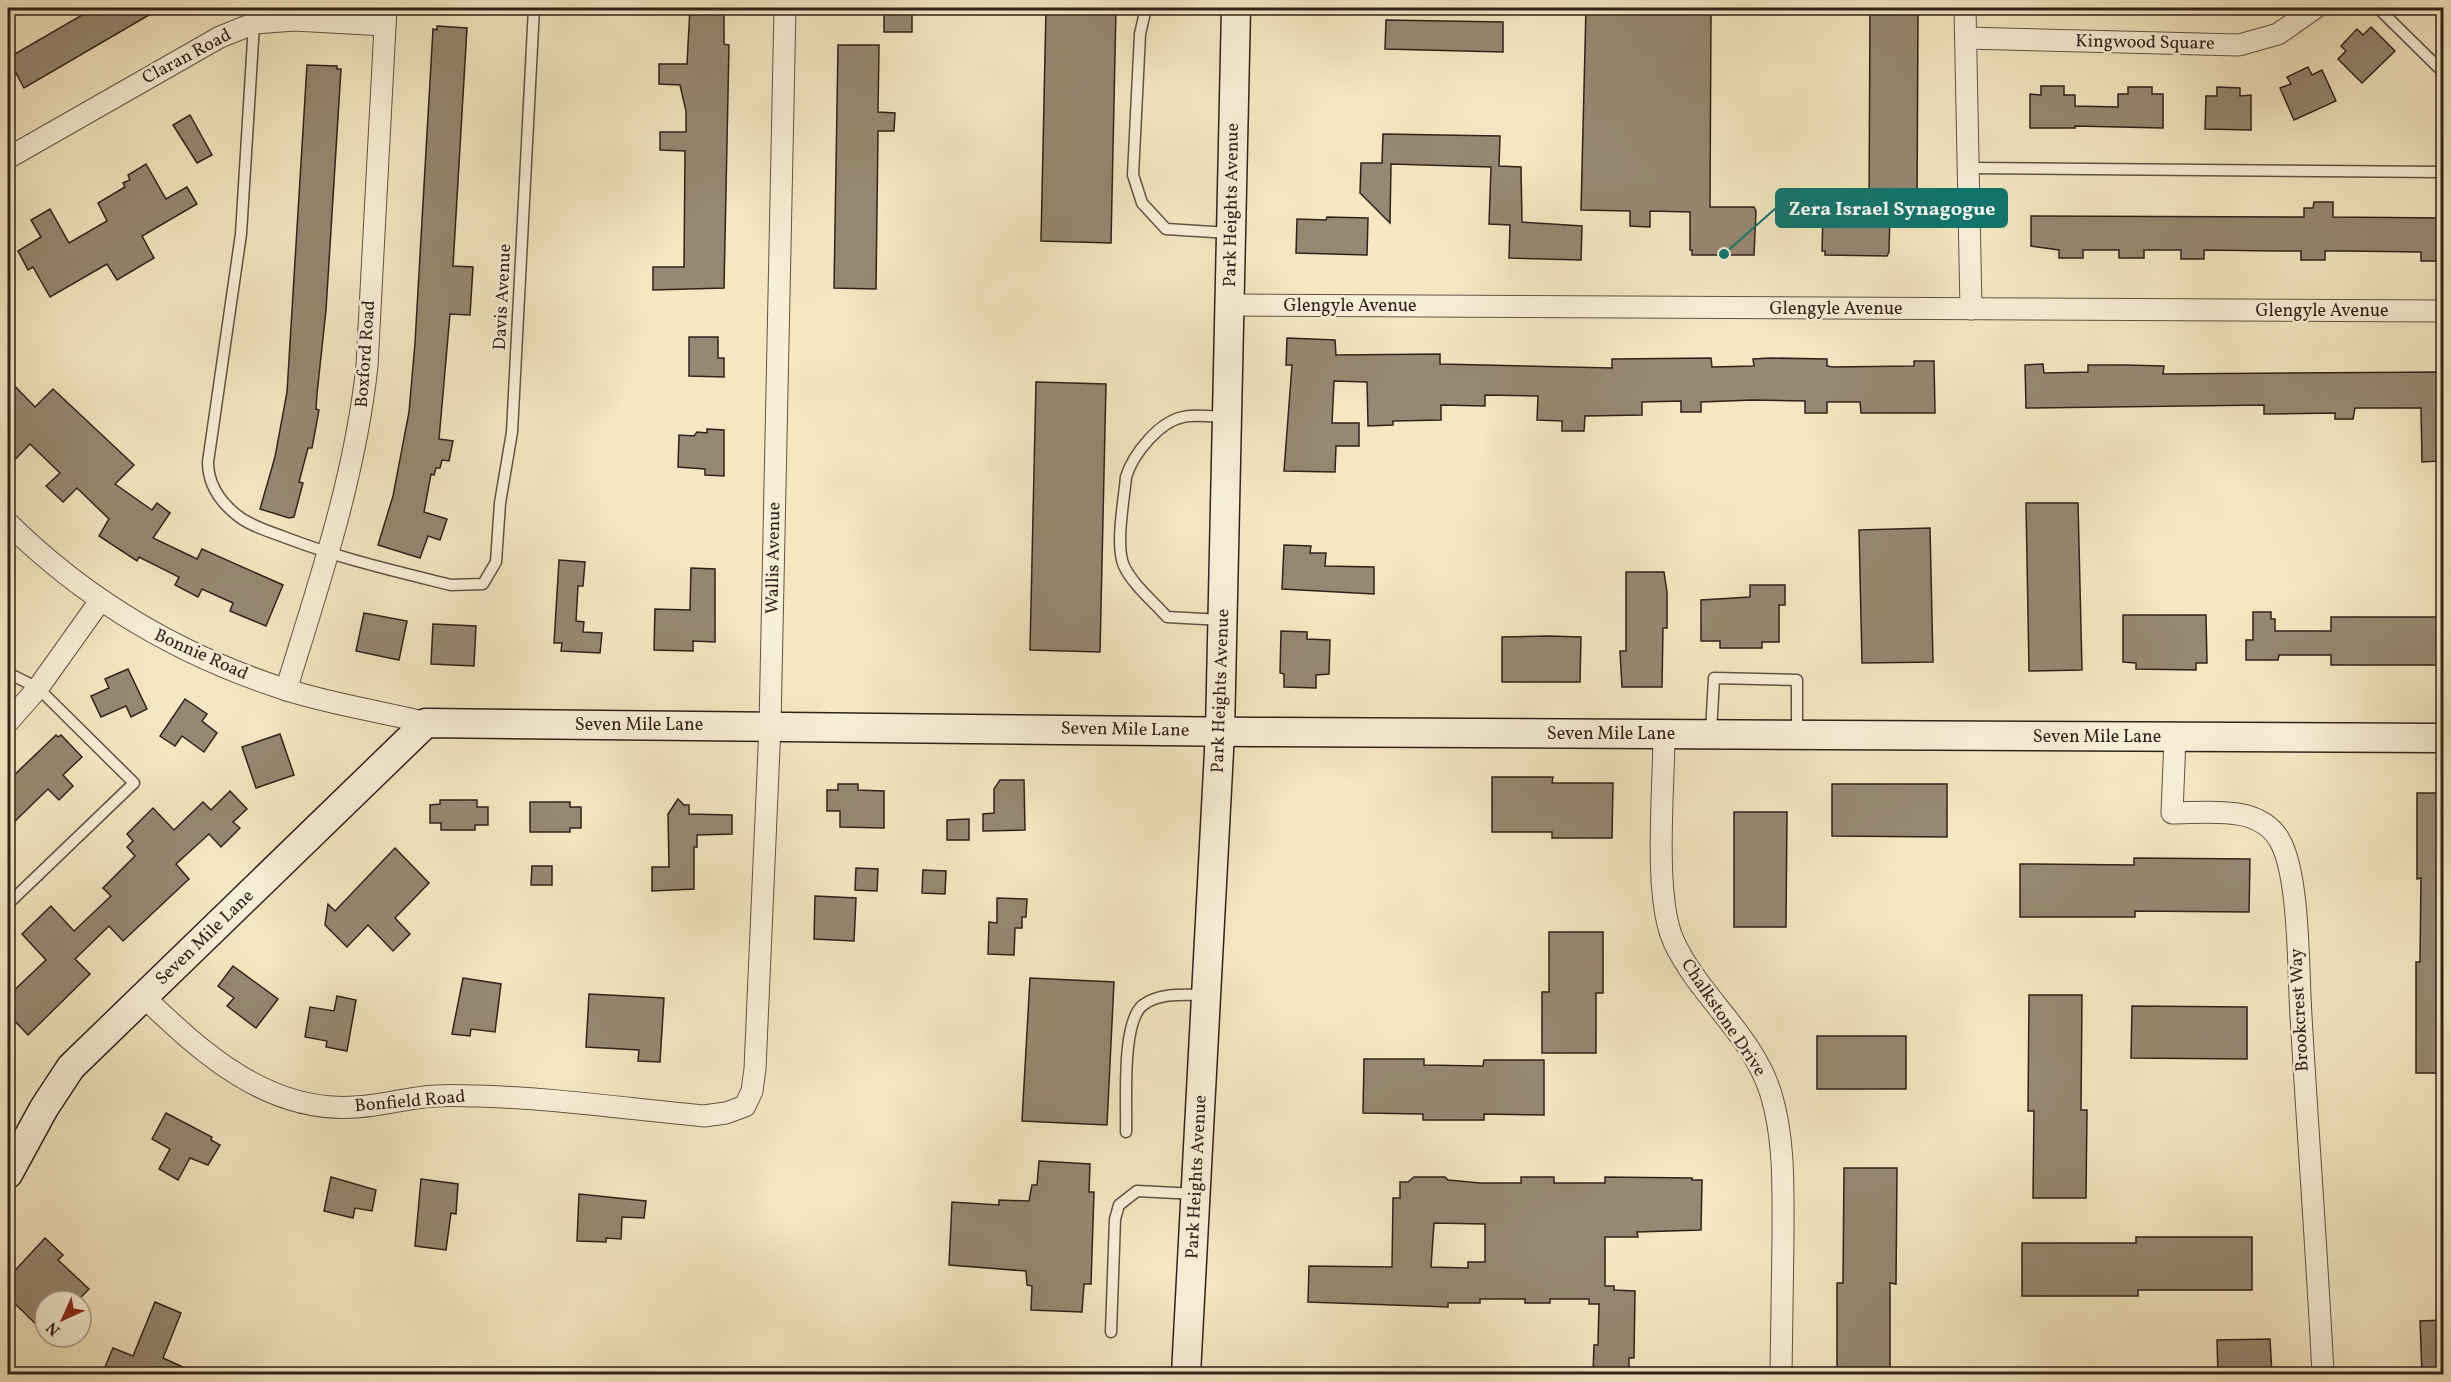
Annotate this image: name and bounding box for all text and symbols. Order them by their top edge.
street label: Claran Road [138,23,236,91]
street label: Kingwood Square [2075,29,2215,57]
street label: Park Heights Avenue [1218,123,1246,287]
callout: Zera Israel Synagogue [1776,189,2007,227]
text: Zera Israel Synagogue [1788,196,1996,224]
street label: Davis Avenue [488,243,518,351]
street label: Glengyle Avenue [1283,294,1417,319]
street label: Glengyle Avenue [1769,297,1903,322]
street label: Glengyle Avenue [2255,299,2389,324]
street label: Boxford Road [350,300,382,408]
street label: Wallis Avenue [761,502,787,614]
street label: Park Heights Avenue [1206,608,1236,774]
street label: Bonnie Road [150,623,252,687]
street label: Seven Mile Lane [575,713,703,738]
street label: Seven Mile Lane [1061,716,1189,744]
street label: Seven Mile Lane [1547,722,1675,747]
street label: Seven Mile Lane [2033,725,2161,750]
street label: Seven Mile Lane [150,884,260,992]
street label: Brookcrest Way [2284,947,2316,1072]
street label: Chalkstone Drive [1674,954,1772,1082]
street label: Bonfield Road [354,1085,466,1119]
street label: Park Heights Avenue [1180,1094,1214,1260]
north arrow [33,1289,93,1349]
text: N [42,1316,66,1340]

